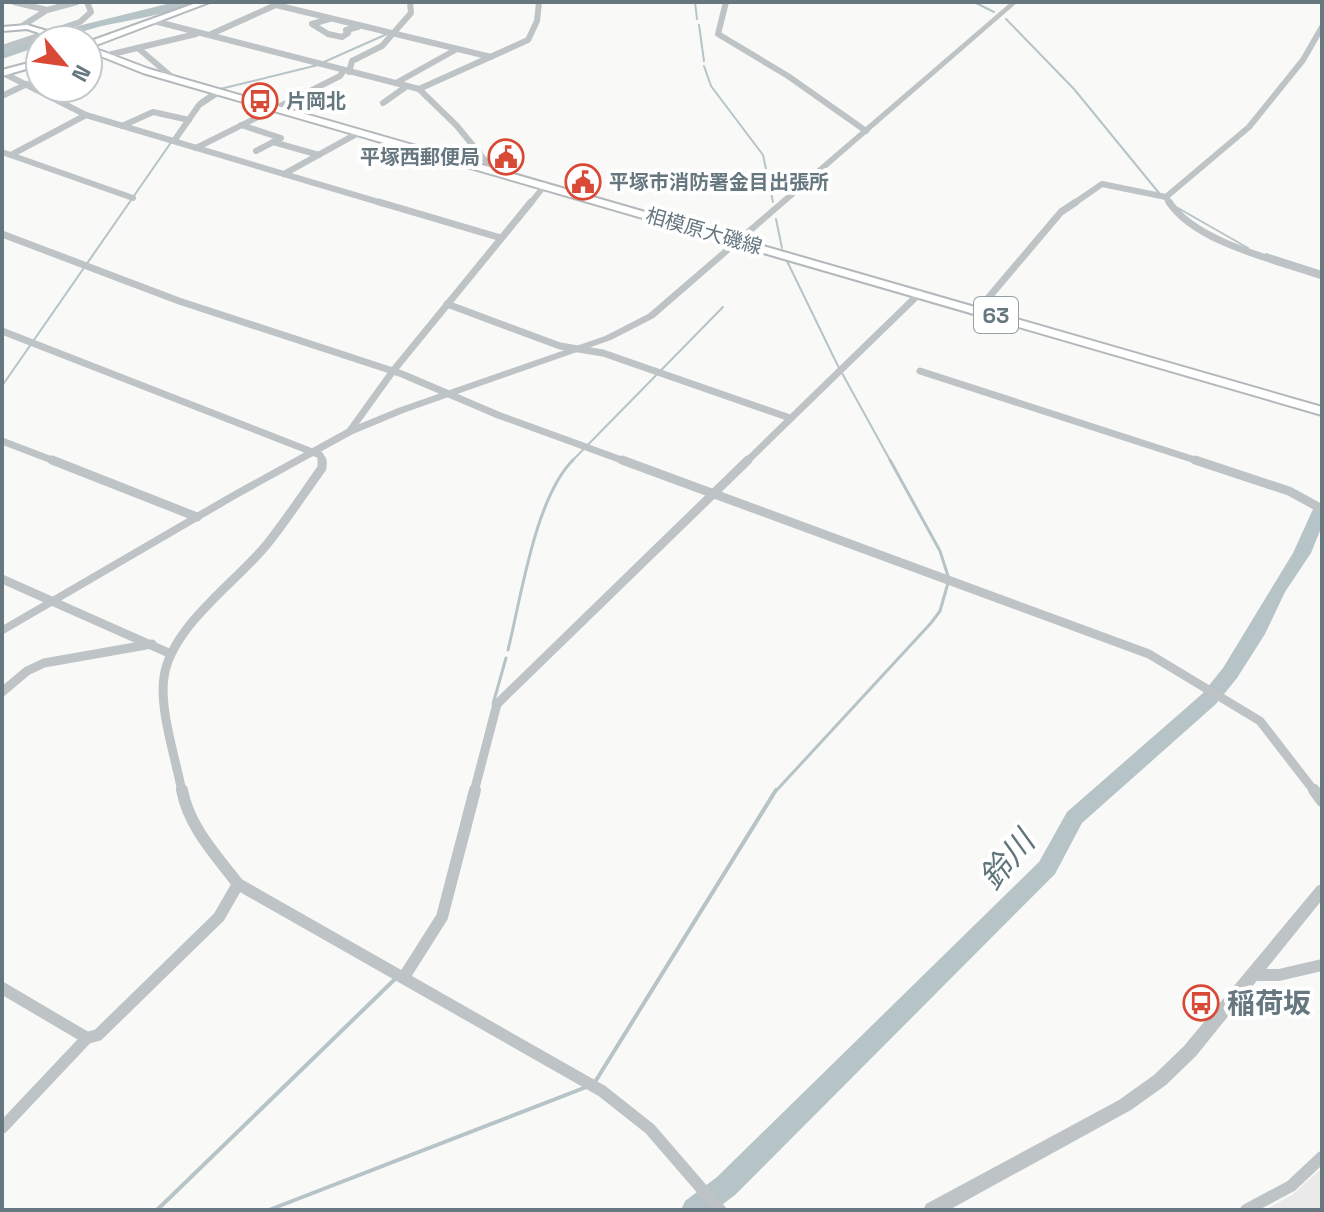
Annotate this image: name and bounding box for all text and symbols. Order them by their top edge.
north arrow [24,24,104,104]
text: N [66,60,97,87]
bus stop icon: 片岡北 [241,82,279,120]
place label: 片岡北 [286,88,346,114]
public building icon: 平塚西郵便局 [487,138,525,176]
place label: 平塚西郵便局 [360,144,480,170]
public building icon: 平塚市消防署金目出張所 [564,163,602,201]
place label: 平塚市消防署金目出張所 [609,169,829,195]
street label: 相模原大磯線 [643,202,765,260]
road number: 63 [974,297,1018,333]
water label: 鈴川 [971,820,1045,897]
bus stop icon: 稲荷坂 [1182,984,1220,1022]
place label: 稲荷坂 [1227,985,1311,1021]

